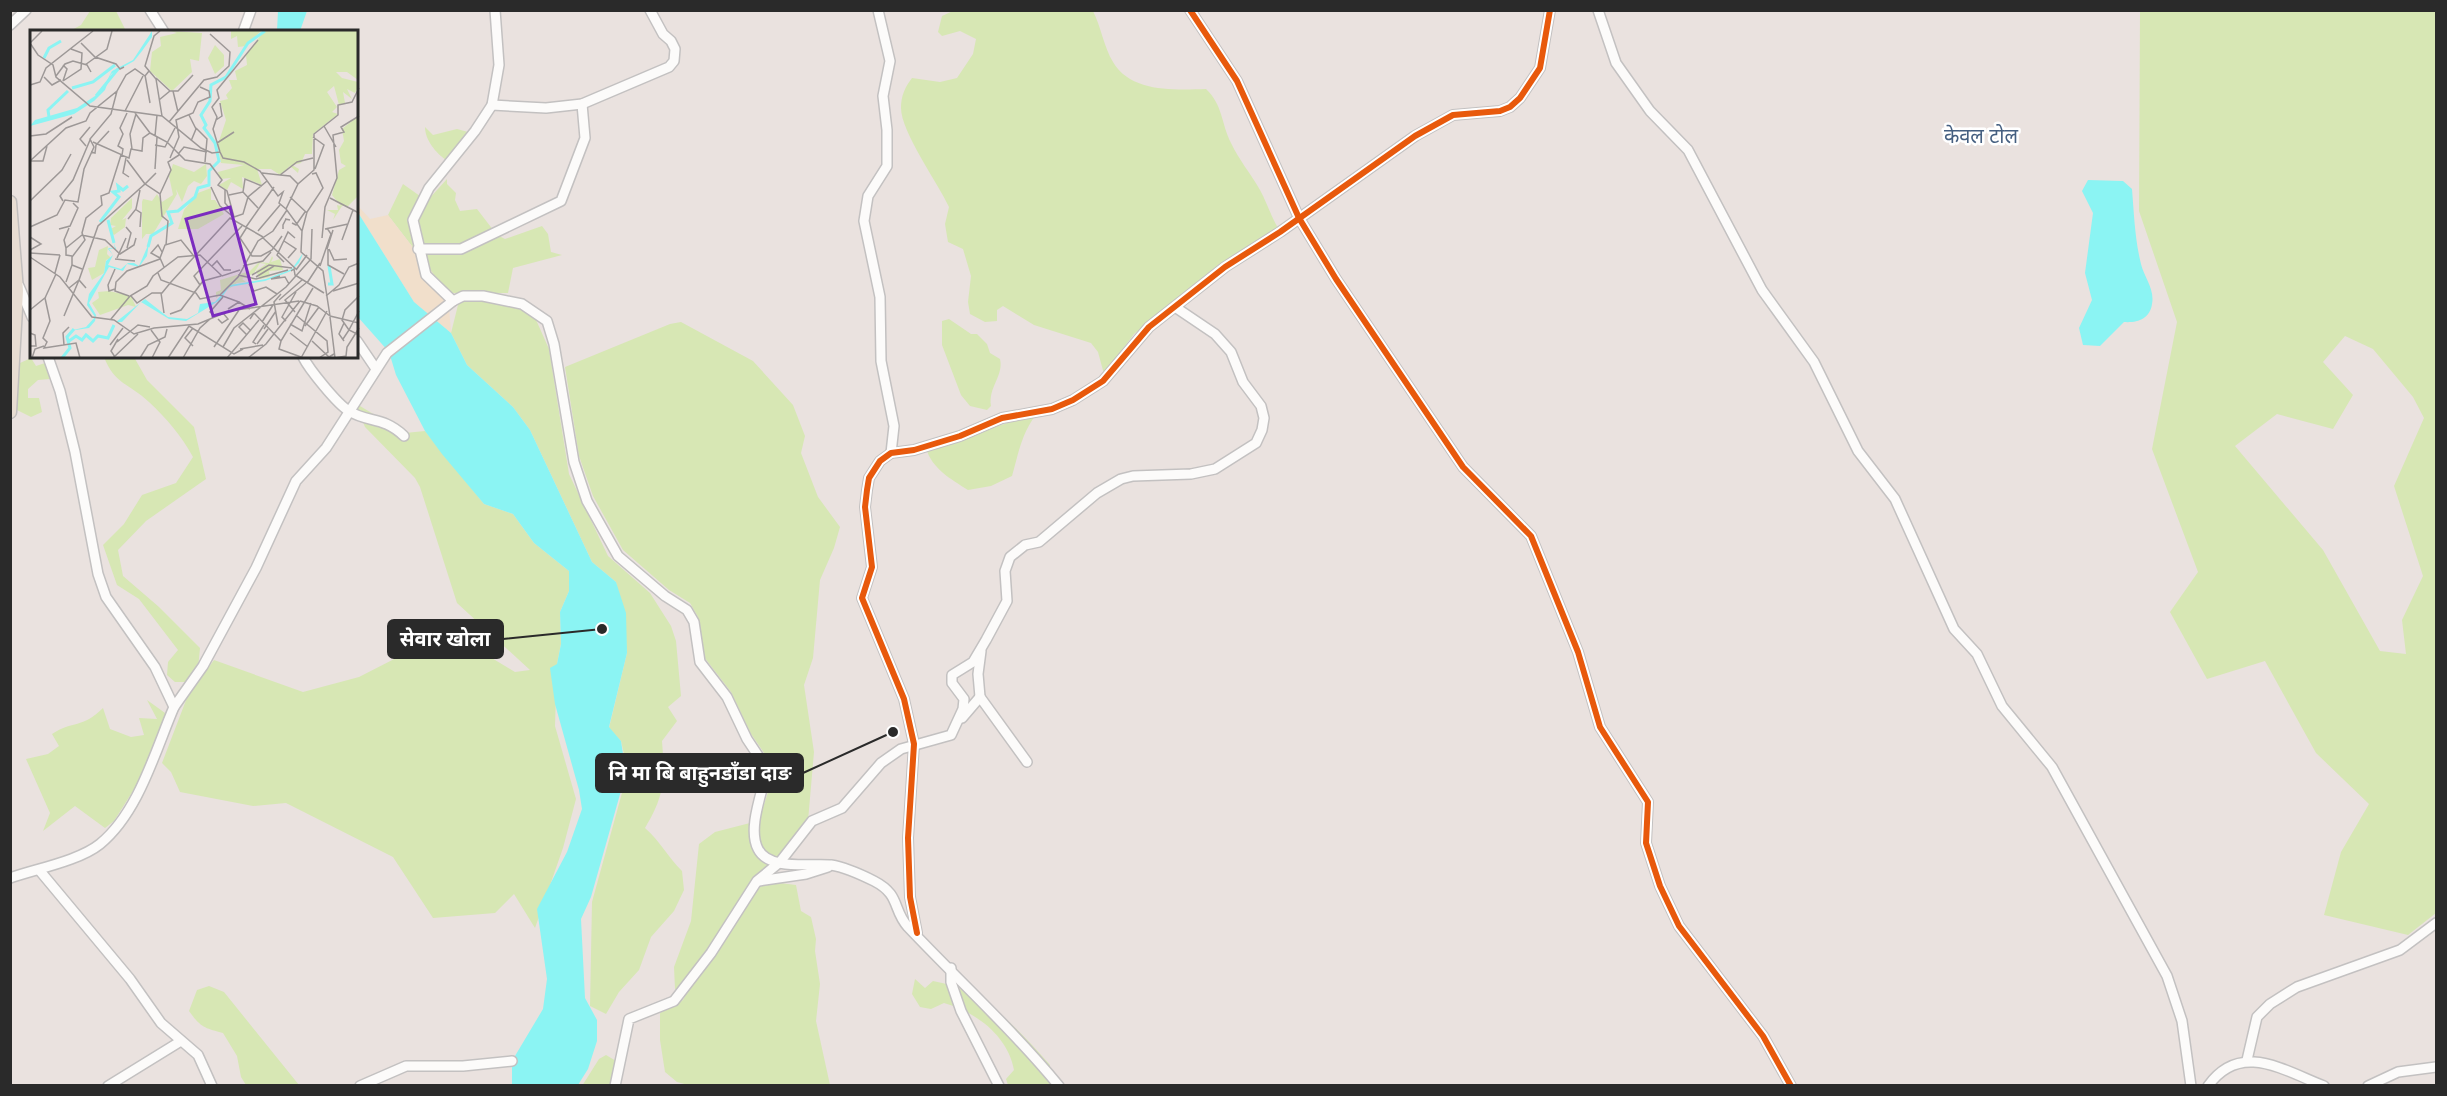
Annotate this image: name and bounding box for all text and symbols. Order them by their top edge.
inset map [30,30,358,358]
district label: केवल टोल [1944,123,2019,149]
callout: सेवार खोला [388,620,503,658]
text: सेवार खोला [400,626,491,652]
callout: नि मा बि बाहुनडाँडा दाङ [596,754,803,792]
text: नि मा बि बाहुनडाँडा दाङ [609,760,793,788]

